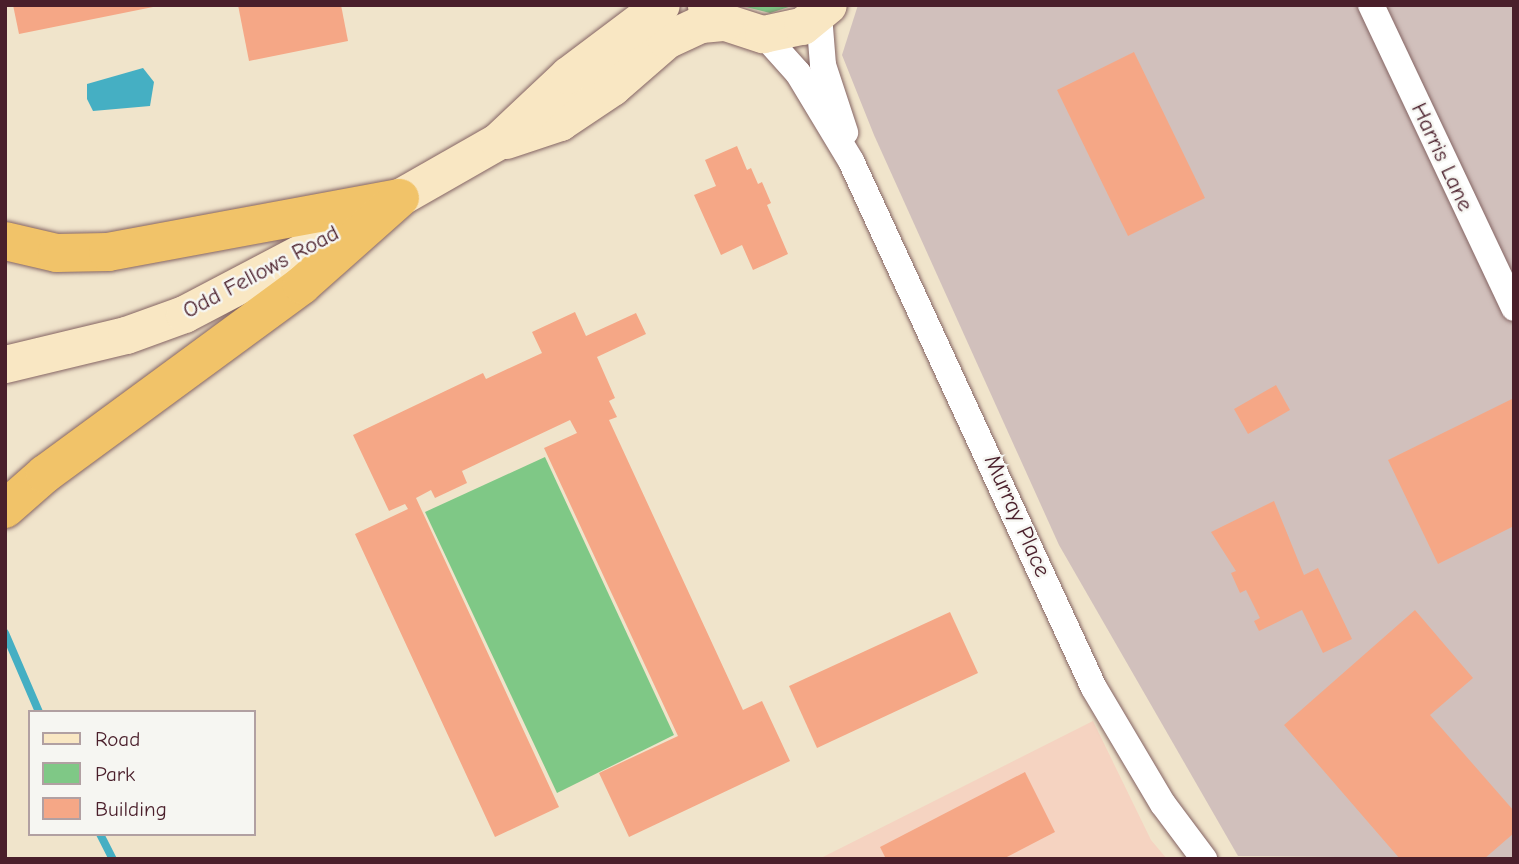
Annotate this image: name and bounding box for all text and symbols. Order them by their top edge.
street label: Harris Lane [1405,98,1479,216]
street label: Odd Fellows Road [178,219,344,325]
street label: Murray Place [978,451,1056,581]
legend [28,710,256,836]
text: Road [95,727,140,751]
text: Park [95,762,135,786]
text: Building [95,797,167,821]

